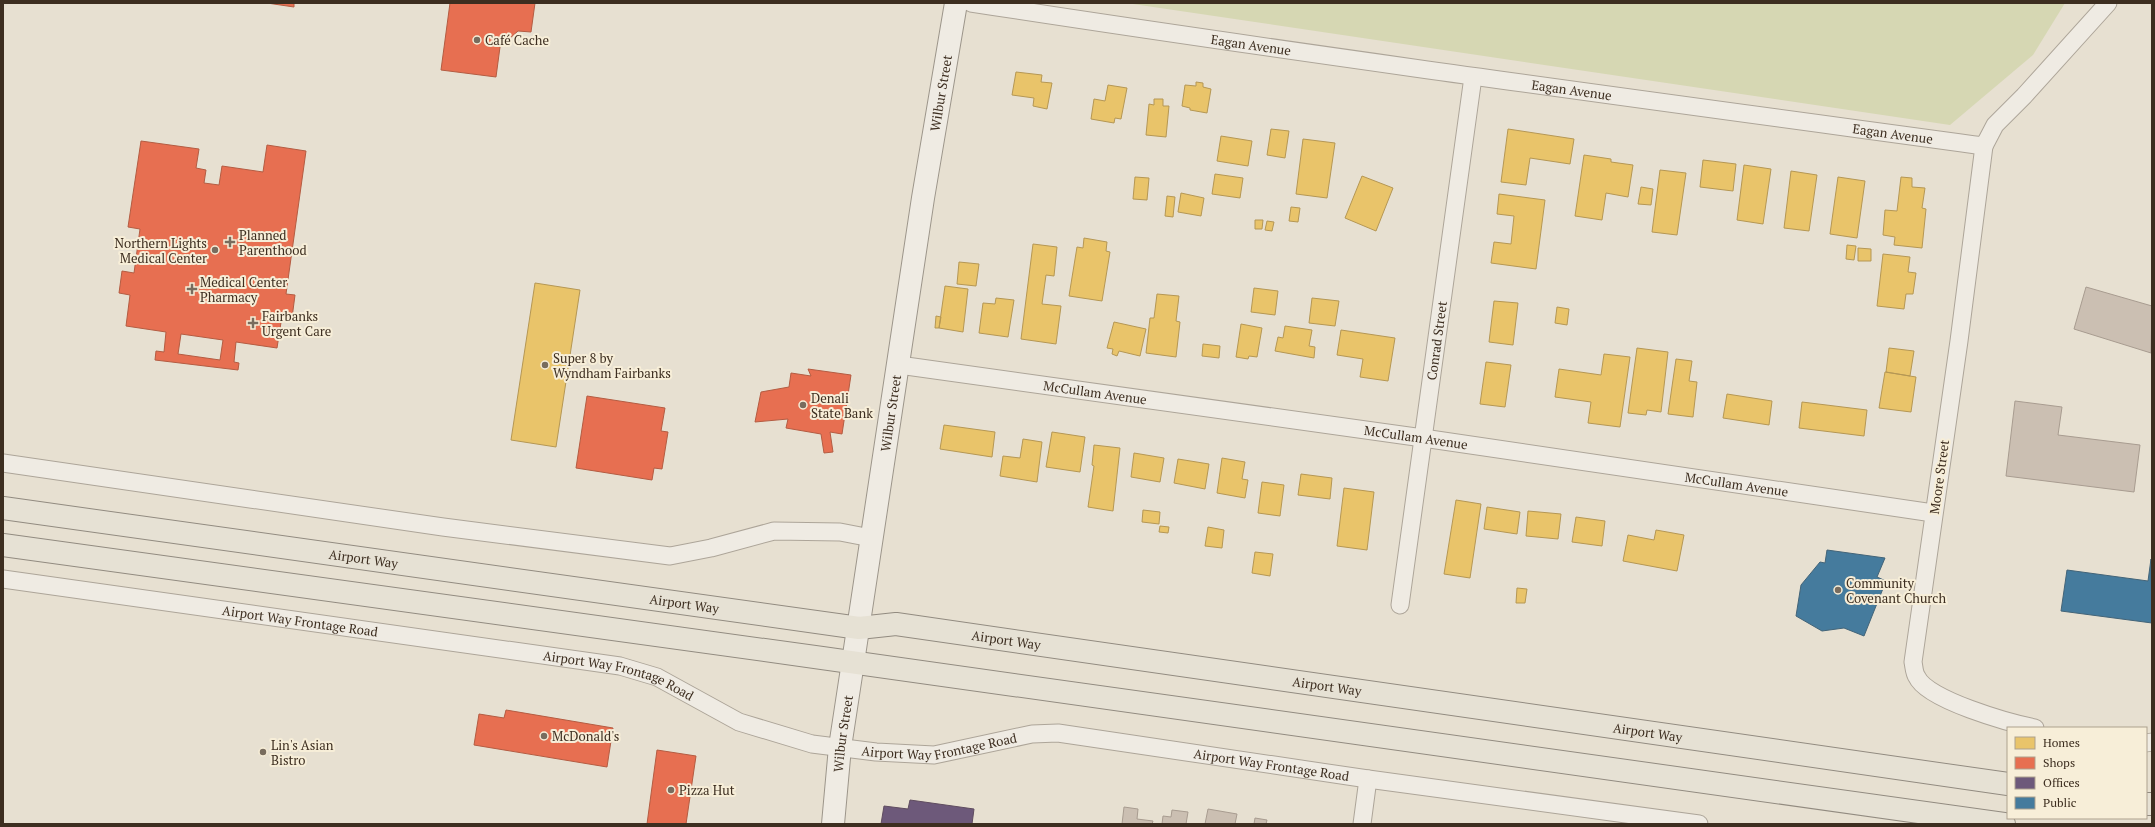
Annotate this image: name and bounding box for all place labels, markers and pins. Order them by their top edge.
place label: Café Cache [485,31,549,49]
marker: Café Cache [472,35,482,45]
place label: Planned Parenthood [239,226,307,259]
place label: Northern Lights Medical Center [114,234,207,267]
marker: Planned Parenthood [224,236,236,248]
marker: Northern Lights Medical Center [210,245,220,255]
place label: Medical Center Pharmacy [200,273,287,306]
marker: Medical Center Pharmacy [187,284,197,294]
place label: Fairbanks Urgent Care [262,307,331,340]
marker: Fairbanks Urgent Care [247,317,259,329]
place label: Super 8 by Wyndham Fairbanks [553,349,671,382]
marker: Super 8 by Wyndham Fairbanks [540,360,550,370]
place label: Denali State Bank [811,389,873,422]
marker: Denali State Bank [798,400,808,410]
place label: Community Covenant Church [1846,574,1946,607]
marker: Community Covenant Church [1833,585,1843,595]
place label: McDonald's [552,727,619,745]
marker: McDonald's [539,731,549,741]
place label: Lin's Asian Bistro [271,736,334,769]
marker: Lin's Asian Bistro [258,747,268,757]
place label: Pizza Hut [679,781,735,799]
marker: Pizza Hut [666,785,676,795]

